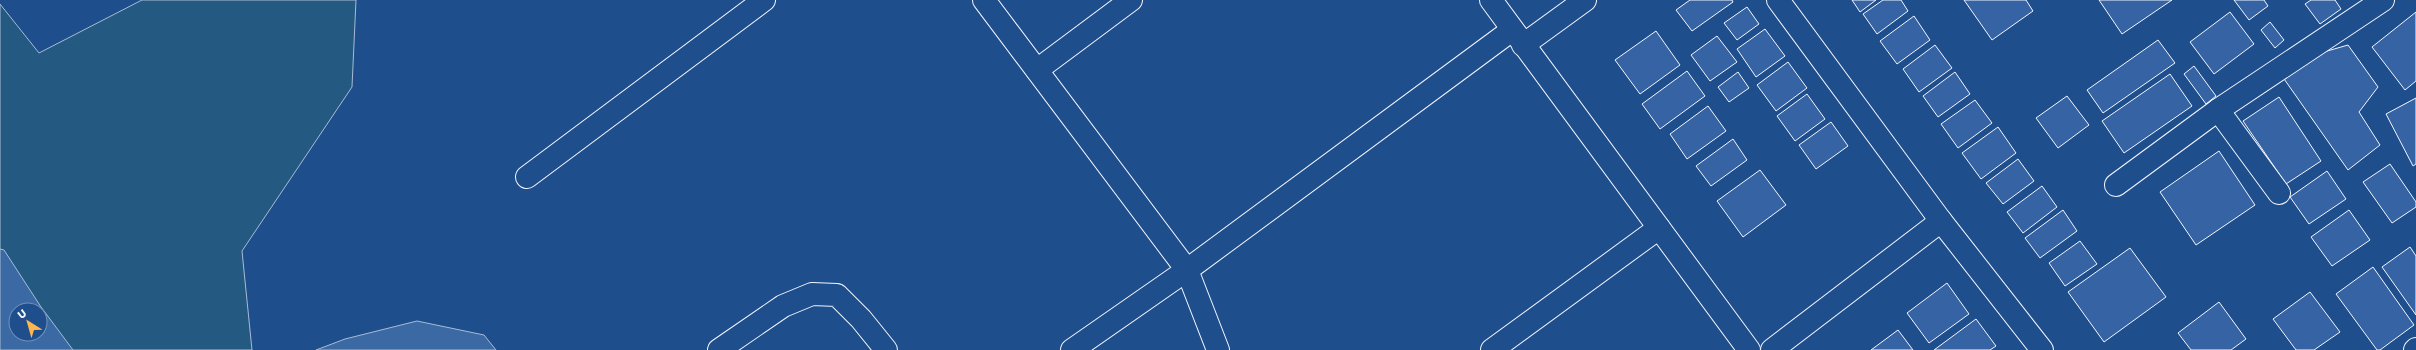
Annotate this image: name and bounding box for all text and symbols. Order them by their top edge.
north arrow [8,302,48,342]
text: U [14,305,30,323]

